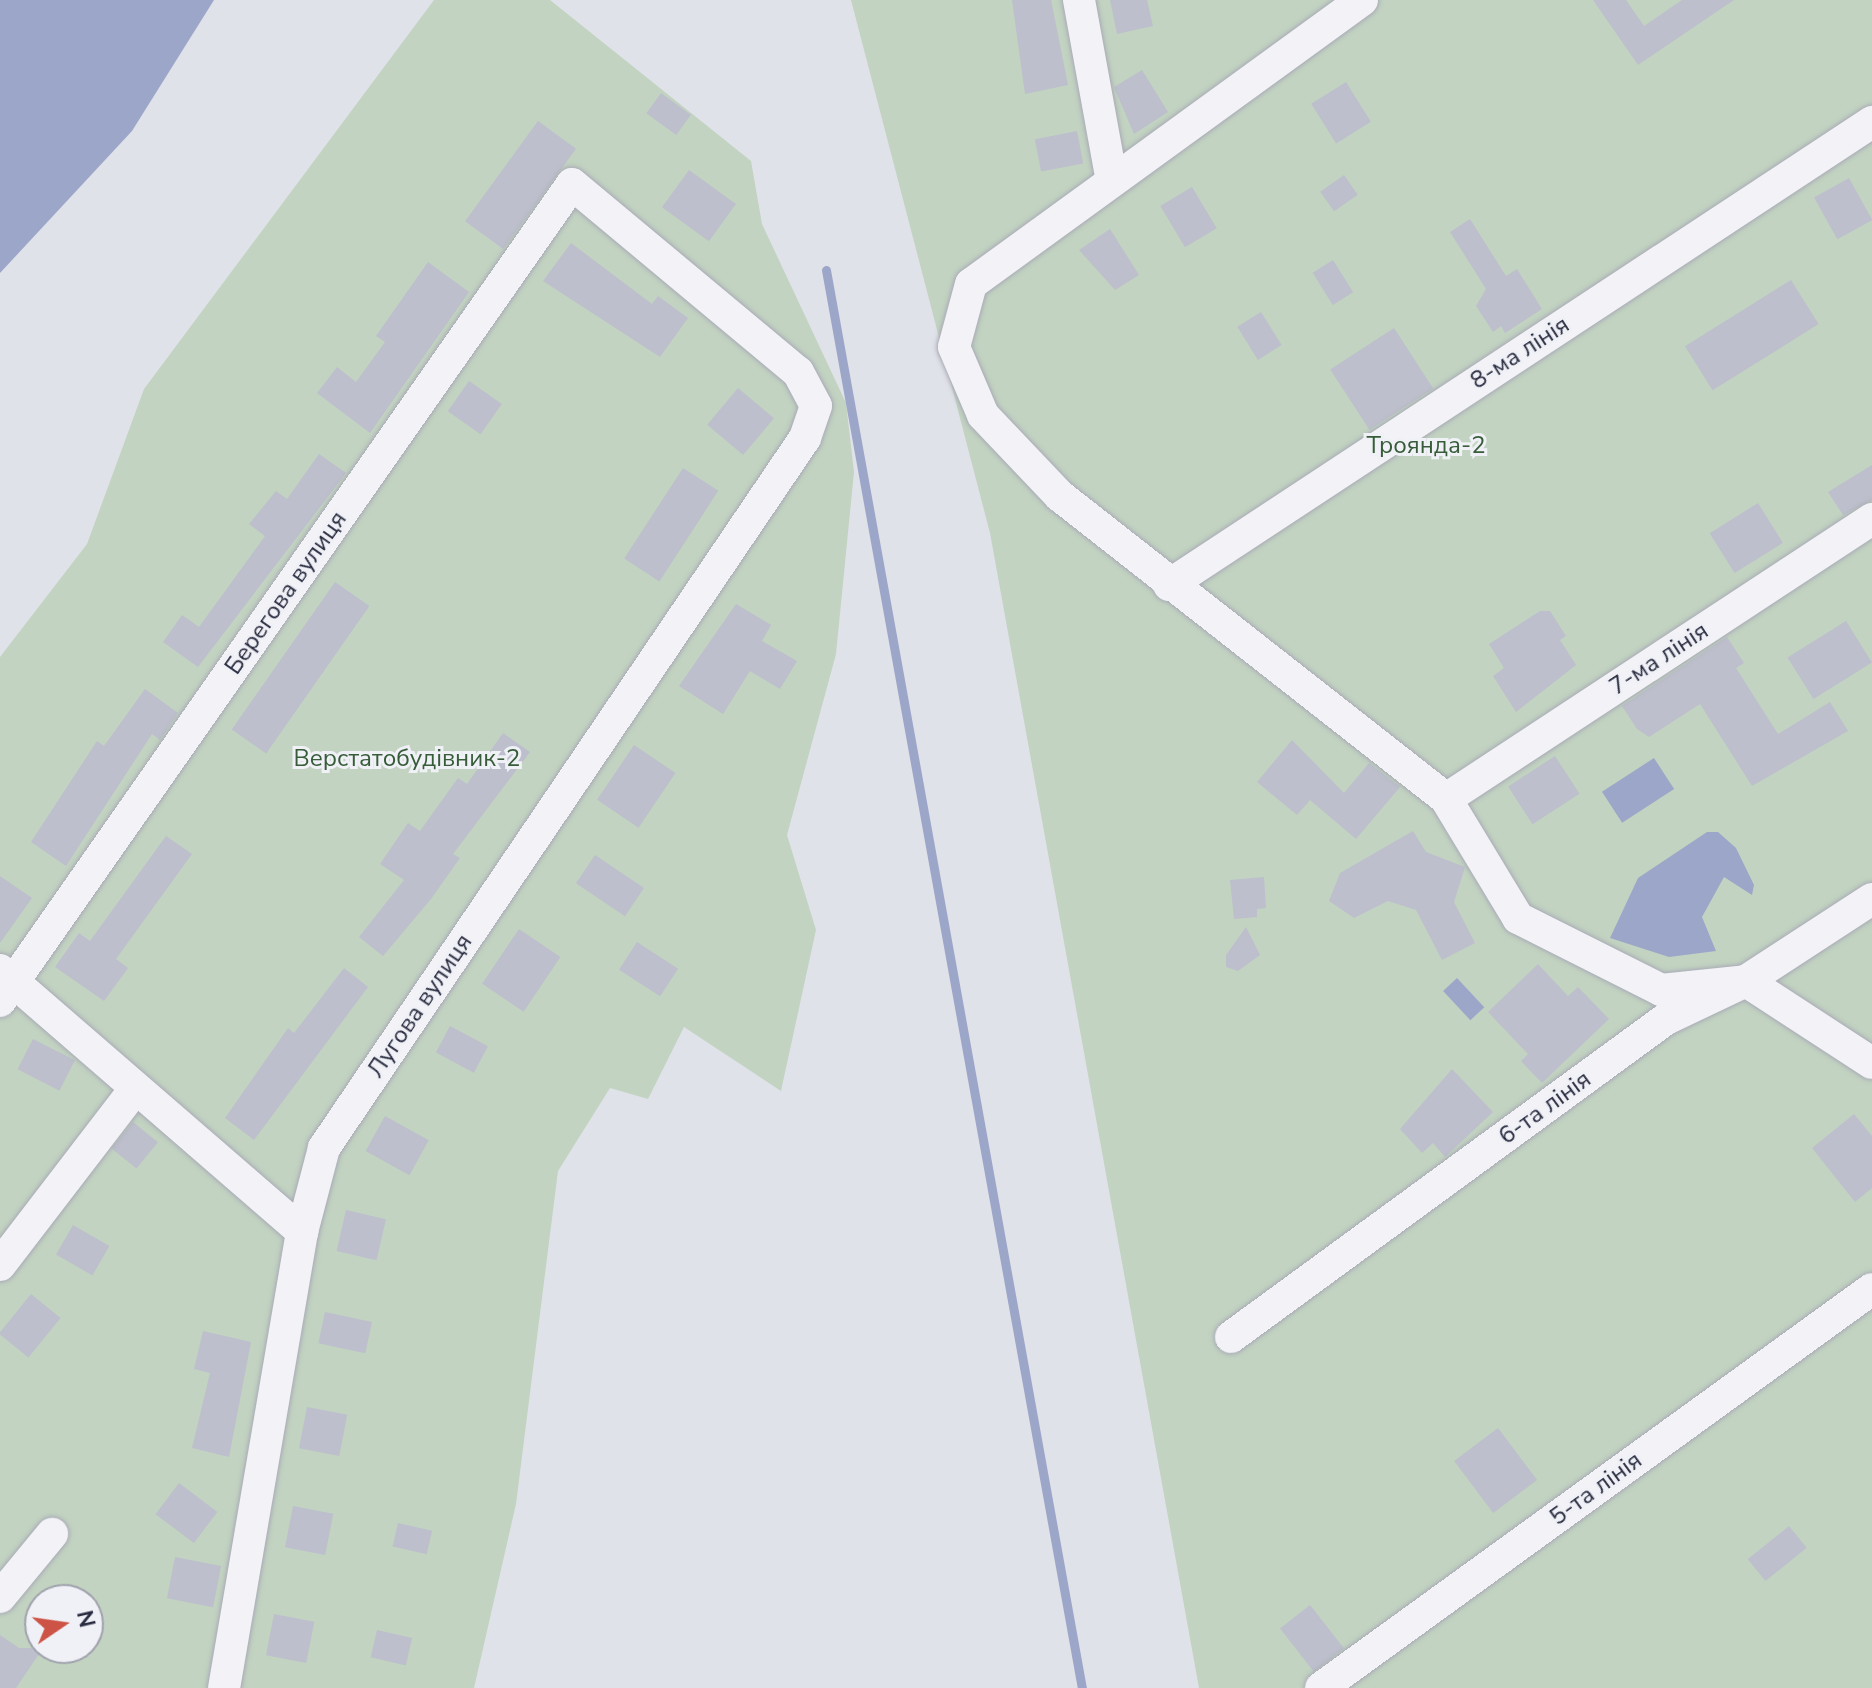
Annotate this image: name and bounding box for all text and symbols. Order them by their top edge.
street label: 8-ма лінія [1465,310,1575,396]
park label: Троянда-2 [1366,432,1486,460]
street label: Берегова вулиця [219,506,353,680]
street label: 7-ма лінія [1604,616,1714,702]
park label: Верстатобудівник-2 [294,745,520,773]
street label: Лугова вулиця [361,929,479,1083]
street label: 6-та лінія [1493,1065,1597,1151]
street label: 5-та лінія [1544,1446,1648,1532]
north arrow [24,1584,104,1664]
text: N [69,1608,102,1630]

